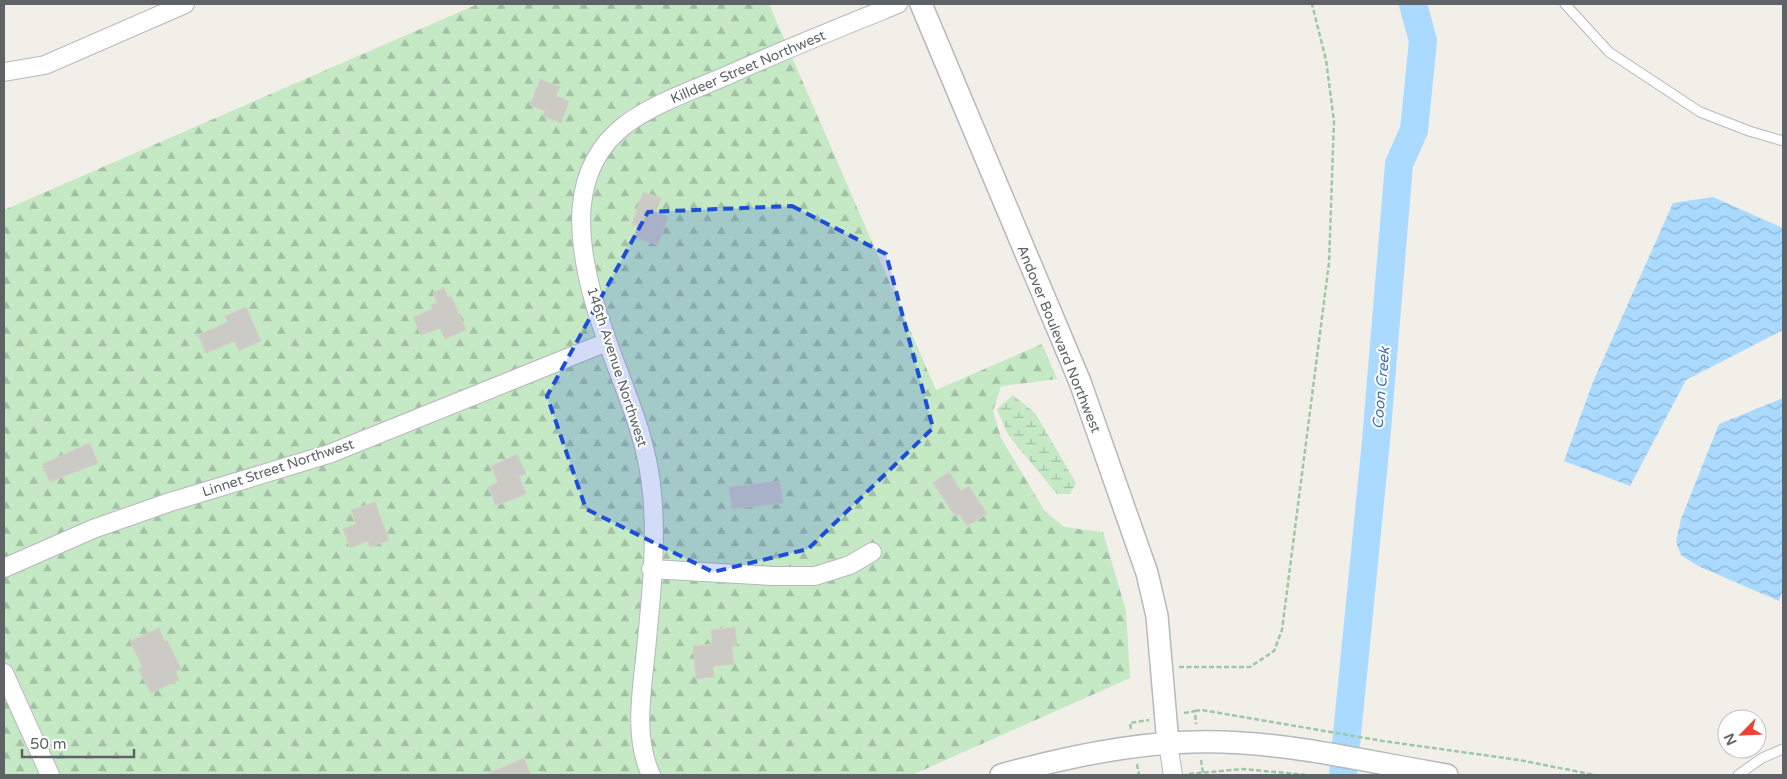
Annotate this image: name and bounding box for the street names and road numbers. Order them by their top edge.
street label: Killdeer Street Northwest [668,26,829,107]
street label: Andover Boulevard Northwest [1014,243,1105,436]
street label: 146th Avenue Northwest [583,285,651,450]
street label: Linnet Street Northwest [200,435,357,501]

